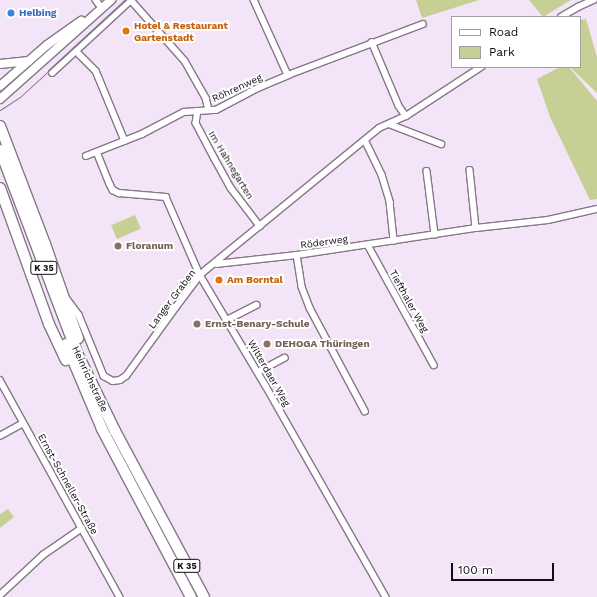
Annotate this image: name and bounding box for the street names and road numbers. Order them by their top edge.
street label: Röhrenweg [210,71,264,105]
street label: Im Hahnegarten [206,129,256,201]
street label: Röderweg [299,233,349,251]
road number: K 35 [30,261,58,275]
street label: Langer Graben [146,267,198,331]
street label: Tiefthaler Weg [387,267,431,335]
street label: Witterdaer Weg [245,337,293,409]
street label: Heinrichstraße [69,344,111,414]
street label: Ernst-Schneller-Straße [35,432,101,536]
road number: K 35 [173,559,201,573]

